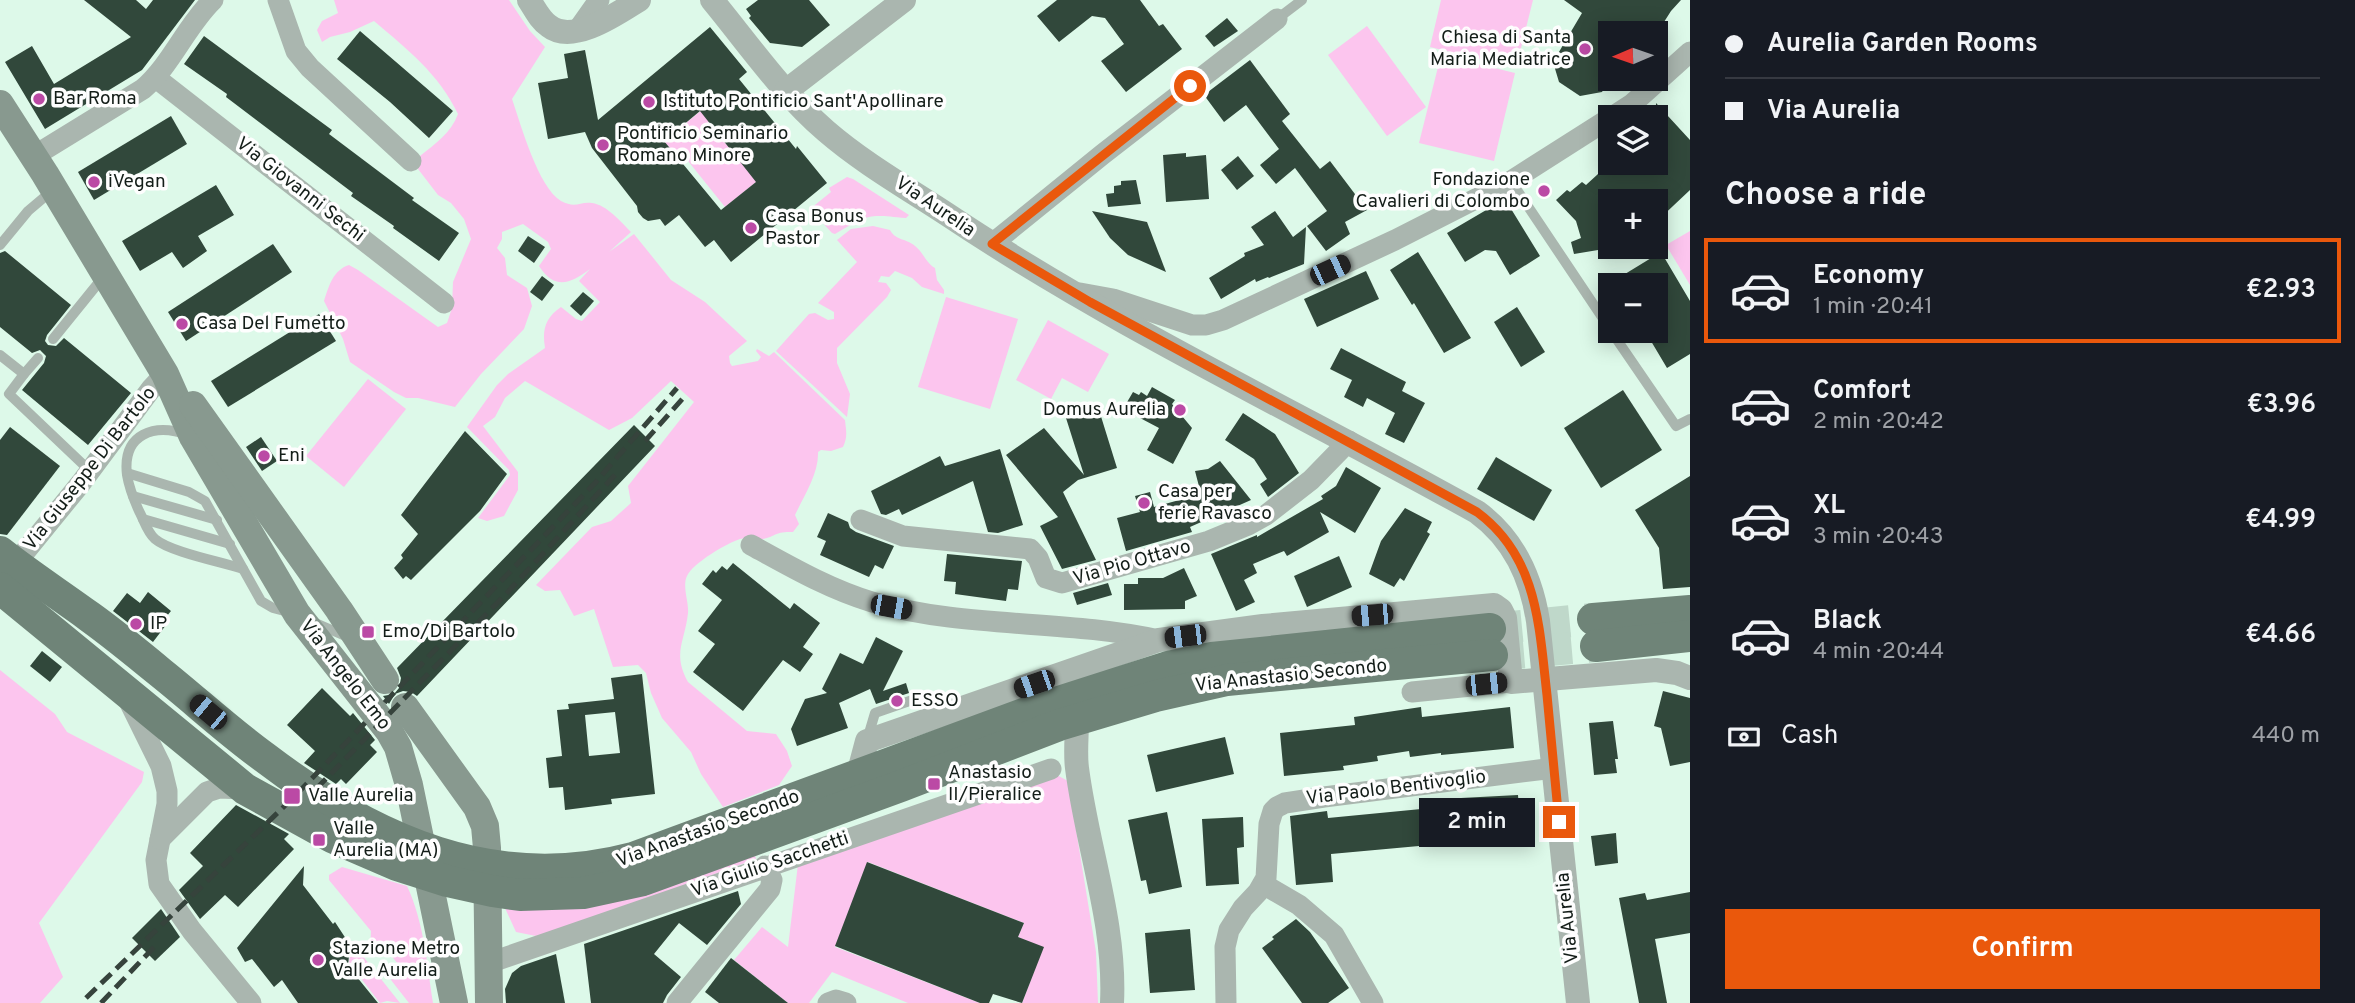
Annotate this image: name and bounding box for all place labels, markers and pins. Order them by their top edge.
place label: Chiesa di Santa Maria Mediatrice [1430,26,1571,72]
marker: Chiesa di Santa Maria Mediatrice [1577,41,1593,57]
place label: Bar Roma [53,87,137,111]
place label: Istituto Pontificio Sant'Apollinare [663,90,944,114]
marker: Bar Roma [31,91,47,107]
marker: Istituto Pontificio Sant'Apollinare [641,94,657,110]
place label: Pontificio Seminario Romano Minore [617,122,788,168]
marker: Pontificio Seminario Romano Minore [595,137,611,153]
place label: Fondazione Cavalieri di Colombo [1355,168,1530,214]
place label: iVegan [108,170,166,194]
marker: iVegan [86,174,102,190]
marker: Fondazione Cavalieri di Colombo [1536,183,1552,199]
place label: Casa Bonus Pastor [765,205,864,251]
marker: Casa Bonus Pastor [743,220,759,236]
place label: Casa Del Fumetto [196,312,346,336]
marker: Casa Del Fumetto [174,316,190,332]
place label: Domus Aurelia [1043,398,1166,422]
marker: Domus Aurelia [1172,402,1188,418]
place label: Eni [278,444,305,468]
marker: Eni [256,448,272,464]
place label: Casa per ferie Ravasco [1158,480,1272,526]
marker: Casa per ferie Ravasco [1136,495,1152,511]
place label: IP [150,612,167,636]
marker: IP [128,616,144,632]
place label: Emo/Di Bartolo [382,620,515,644]
marker: Emo/Di Bartolo [360,624,376,640]
place label: ESSO [911,689,959,713]
marker: ESSO [889,693,905,709]
place label: Anastasio II/Pieralice [948,761,1042,807]
marker: Anastasio II/Pieralice [926,776,942,792]
place label: Valle Aurelia [308,784,414,808]
marker: Valle Aurelia [282,786,302,806]
place label: Valle Aurelia (MA) [333,817,439,863]
marker: Valle Aurelia (MA) [311,832,327,848]
place label: Stazione Metro Valle Aurelia [332,937,460,983]
marker: Stazione Metro Valle Aurelia [310,952,326,968]

